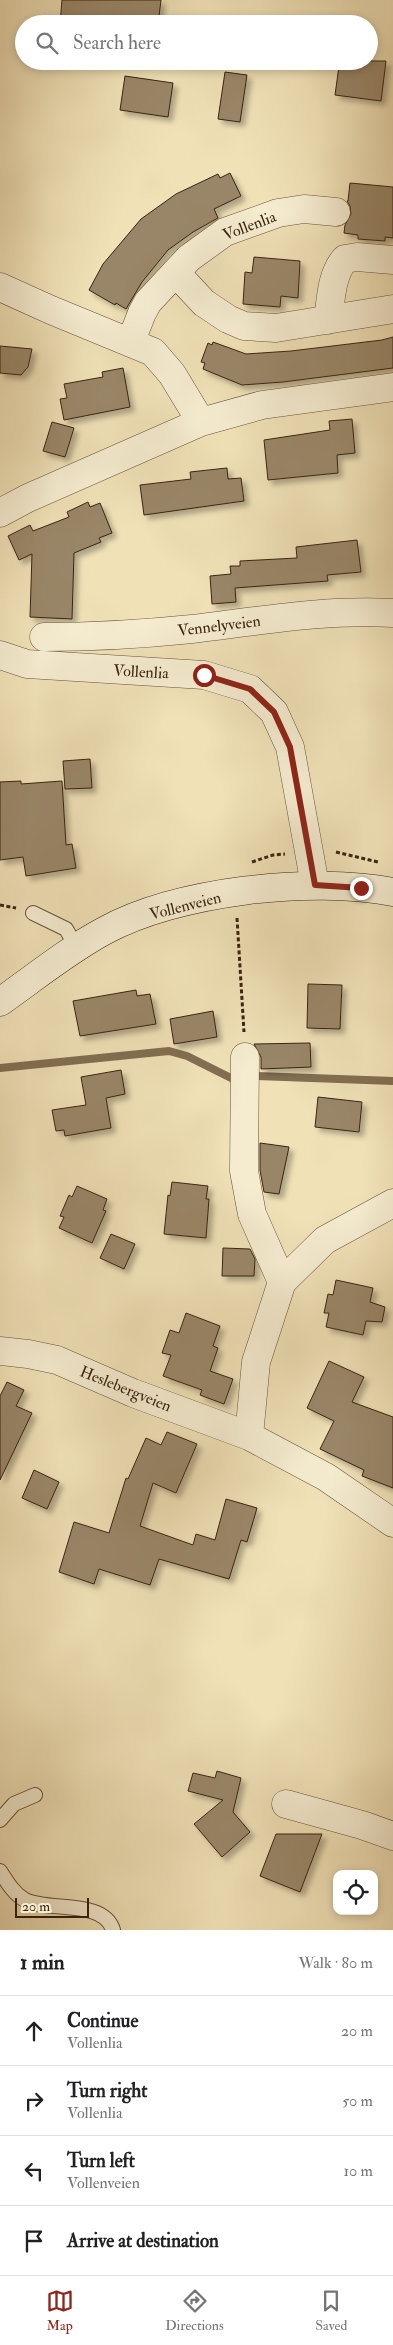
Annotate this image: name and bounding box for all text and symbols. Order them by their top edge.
search box [15,15,378,70]
icon: search [33,29,61,57]
text: Search here [73,31,161,55]
street label: Vollenlia [220,206,279,245]
street label: Vennelyveien [176,611,262,641]
street label: Vollenlia [113,661,170,683]
route start [193,664,216,687]
route end [350,877,373,900]
street label: Vollenveien [147,887,223,925]
street label: Heslebergveien [77,1361,174,1416]
map controls [333,1870,378,1915]
button: locate [333,1870,378,1915]
scale bar [15,1895,89,1918]
text: 20 m [22,1898,50,1915]
text: 1 min [20,1949,65,1976]
text: Walk · 80 m [298,1953,373,1973]
text: Continue [67,2009,138,2033]
icon: ahead [20,2017,48,2045]
text: 20 m [341,2021,373,2041]
text: Vollenlia [67,2033,123,2053]
text: Turn right [67,2079,147,2103]
icon: right [20,2087,48,2115]
text: 50 m [342,2091,373,2111]
text: Vollenlia [67,2103,123,2123]
text: Turn left [67,2149,135,2173]
icon: left [20,2157,48,2185]
text: 10 m [343,2161,373,2181]
text: Vollenveien [67,2173,140,2193]
icon: arrive [20,2227,48,2255]
text: Arrive at destination [67,2229,219,2253]
tab: Map [46,2287,74,2334]
tab: Directions [165,2287,224,2334]
tab: Saved [315,2287,347,2334]

